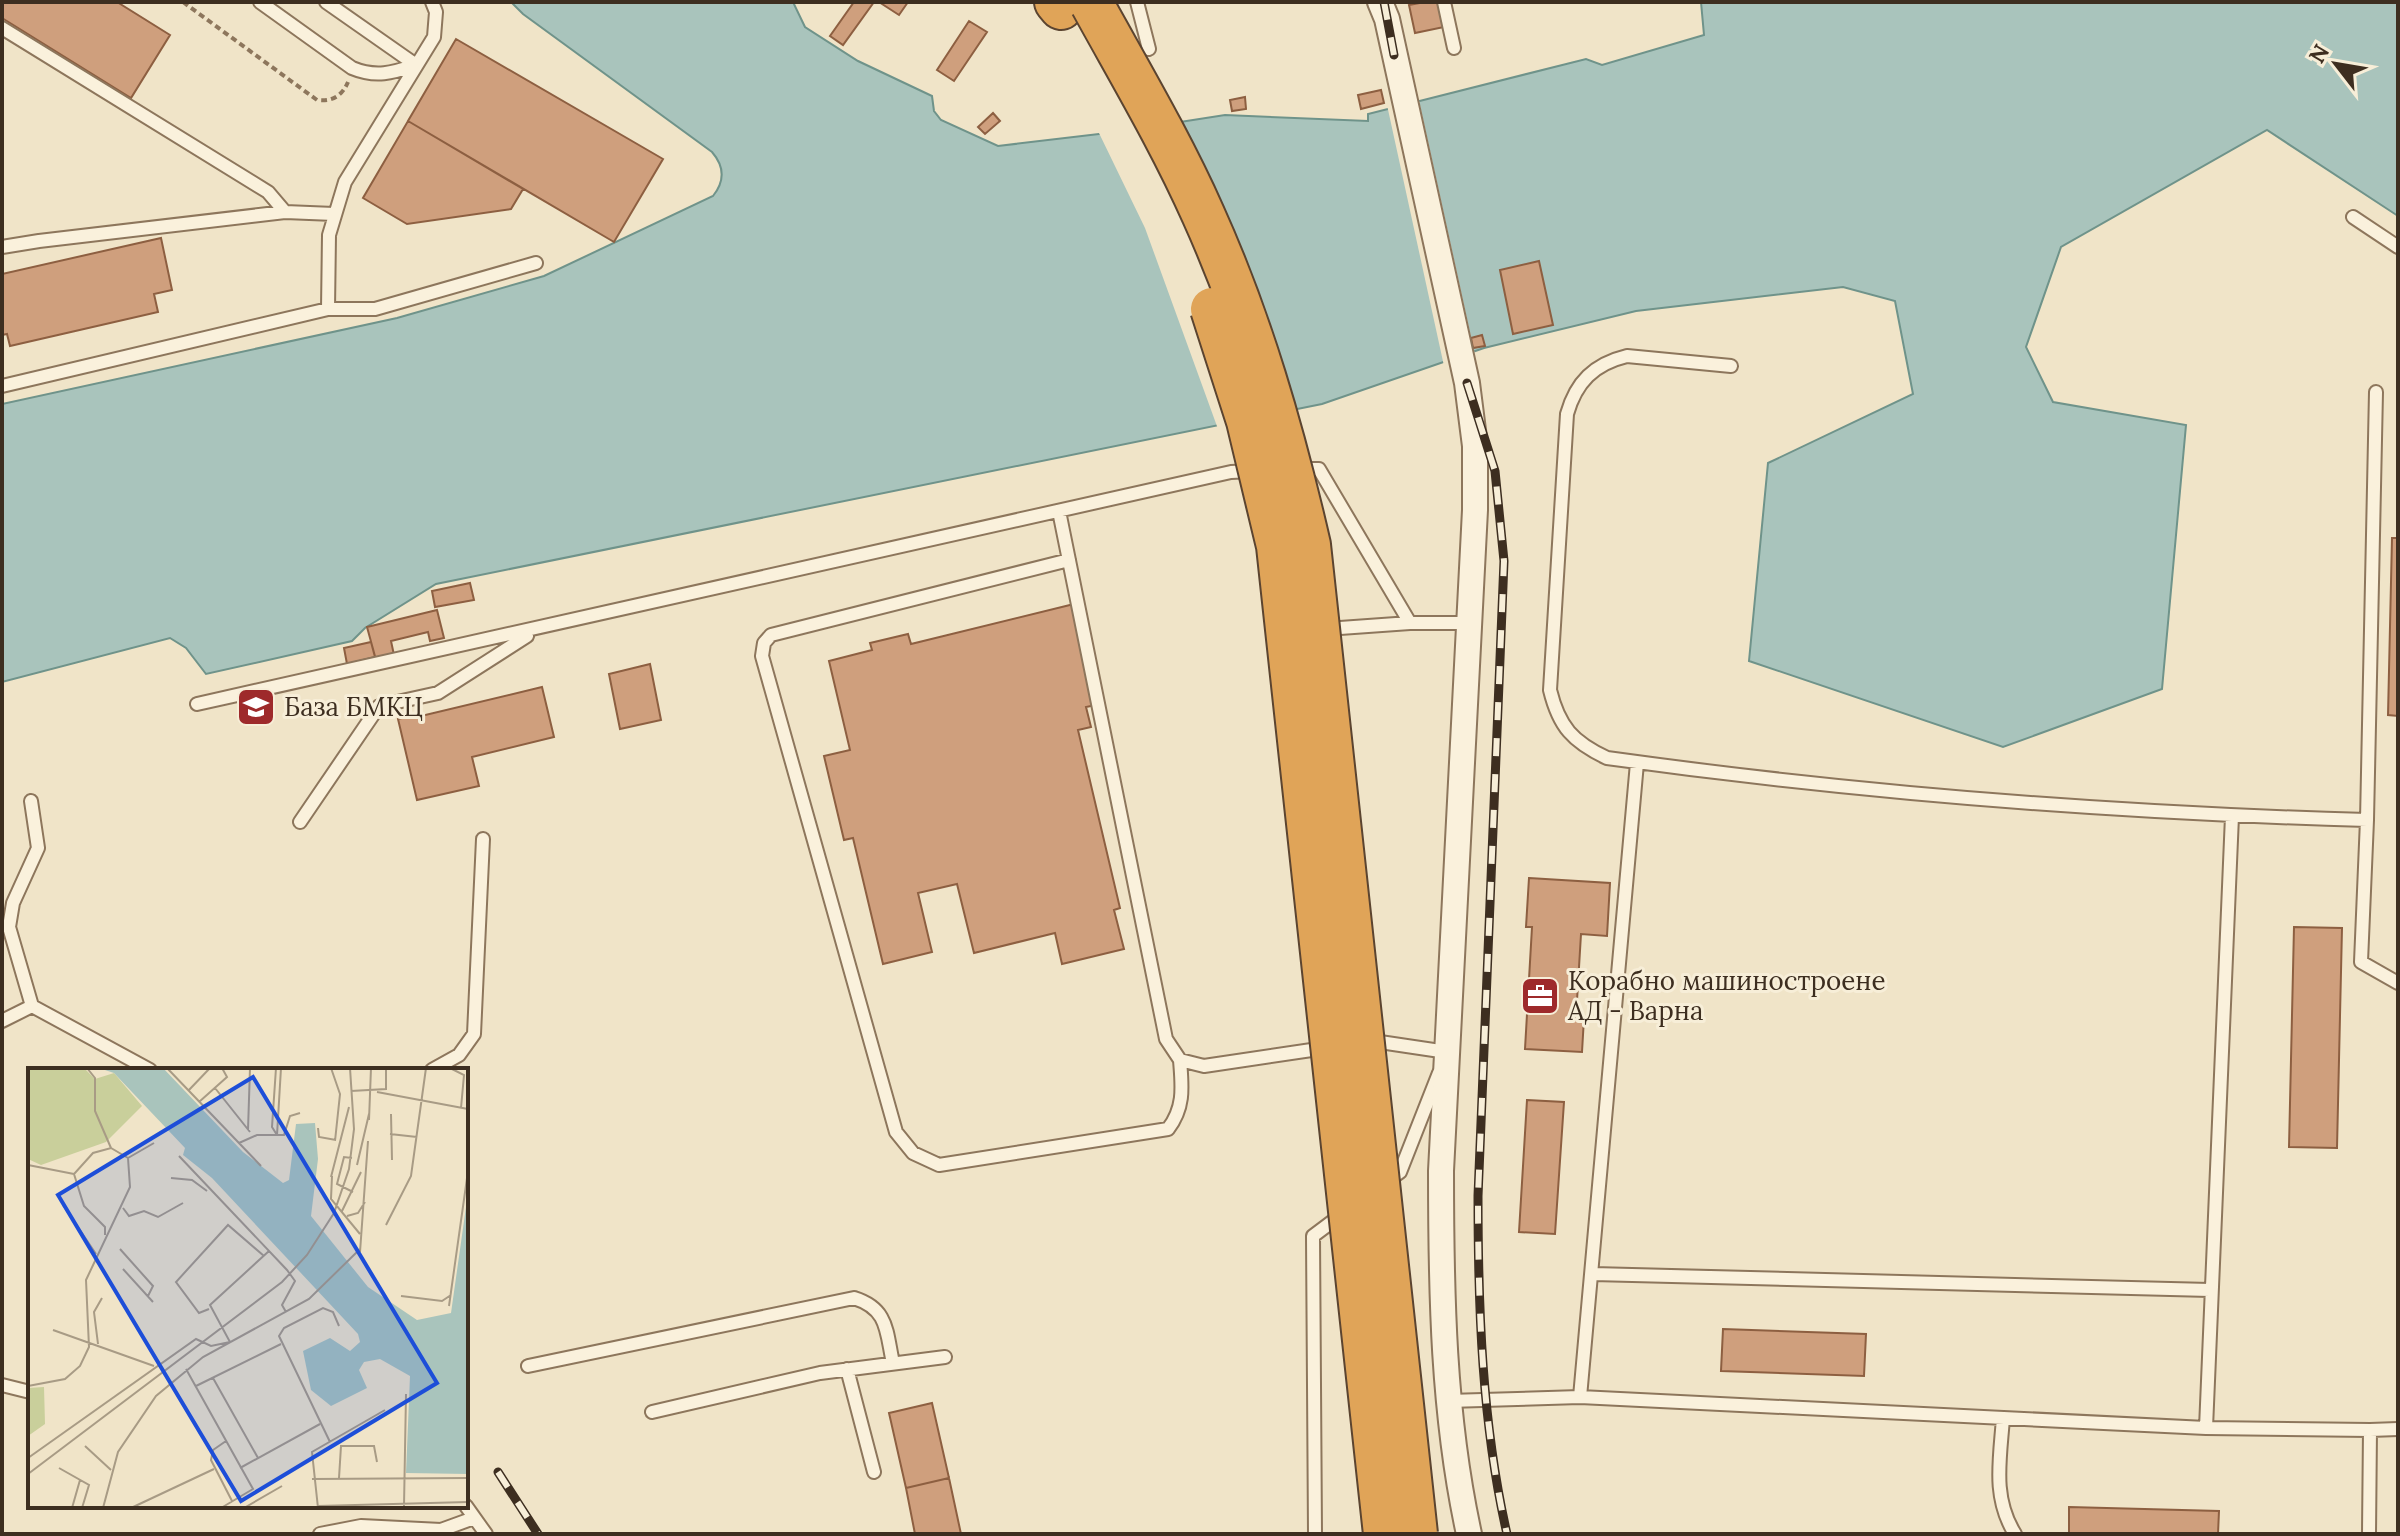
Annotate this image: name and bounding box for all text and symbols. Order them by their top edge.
north arrow [2296,24,2376,104]
text: N [2302,39,2335,68]
school or university icon: База БМКЦ [235,686,277,728]
place label: База БМКЦ [284,690,423,723]
place label: Корабно машиностроене АД - Варна [1567,964,1886,1027]
office icon: Корабно машиностроене АД - Варна [1519,975,1561,1017]
inset map [28,1068,468,1508]

